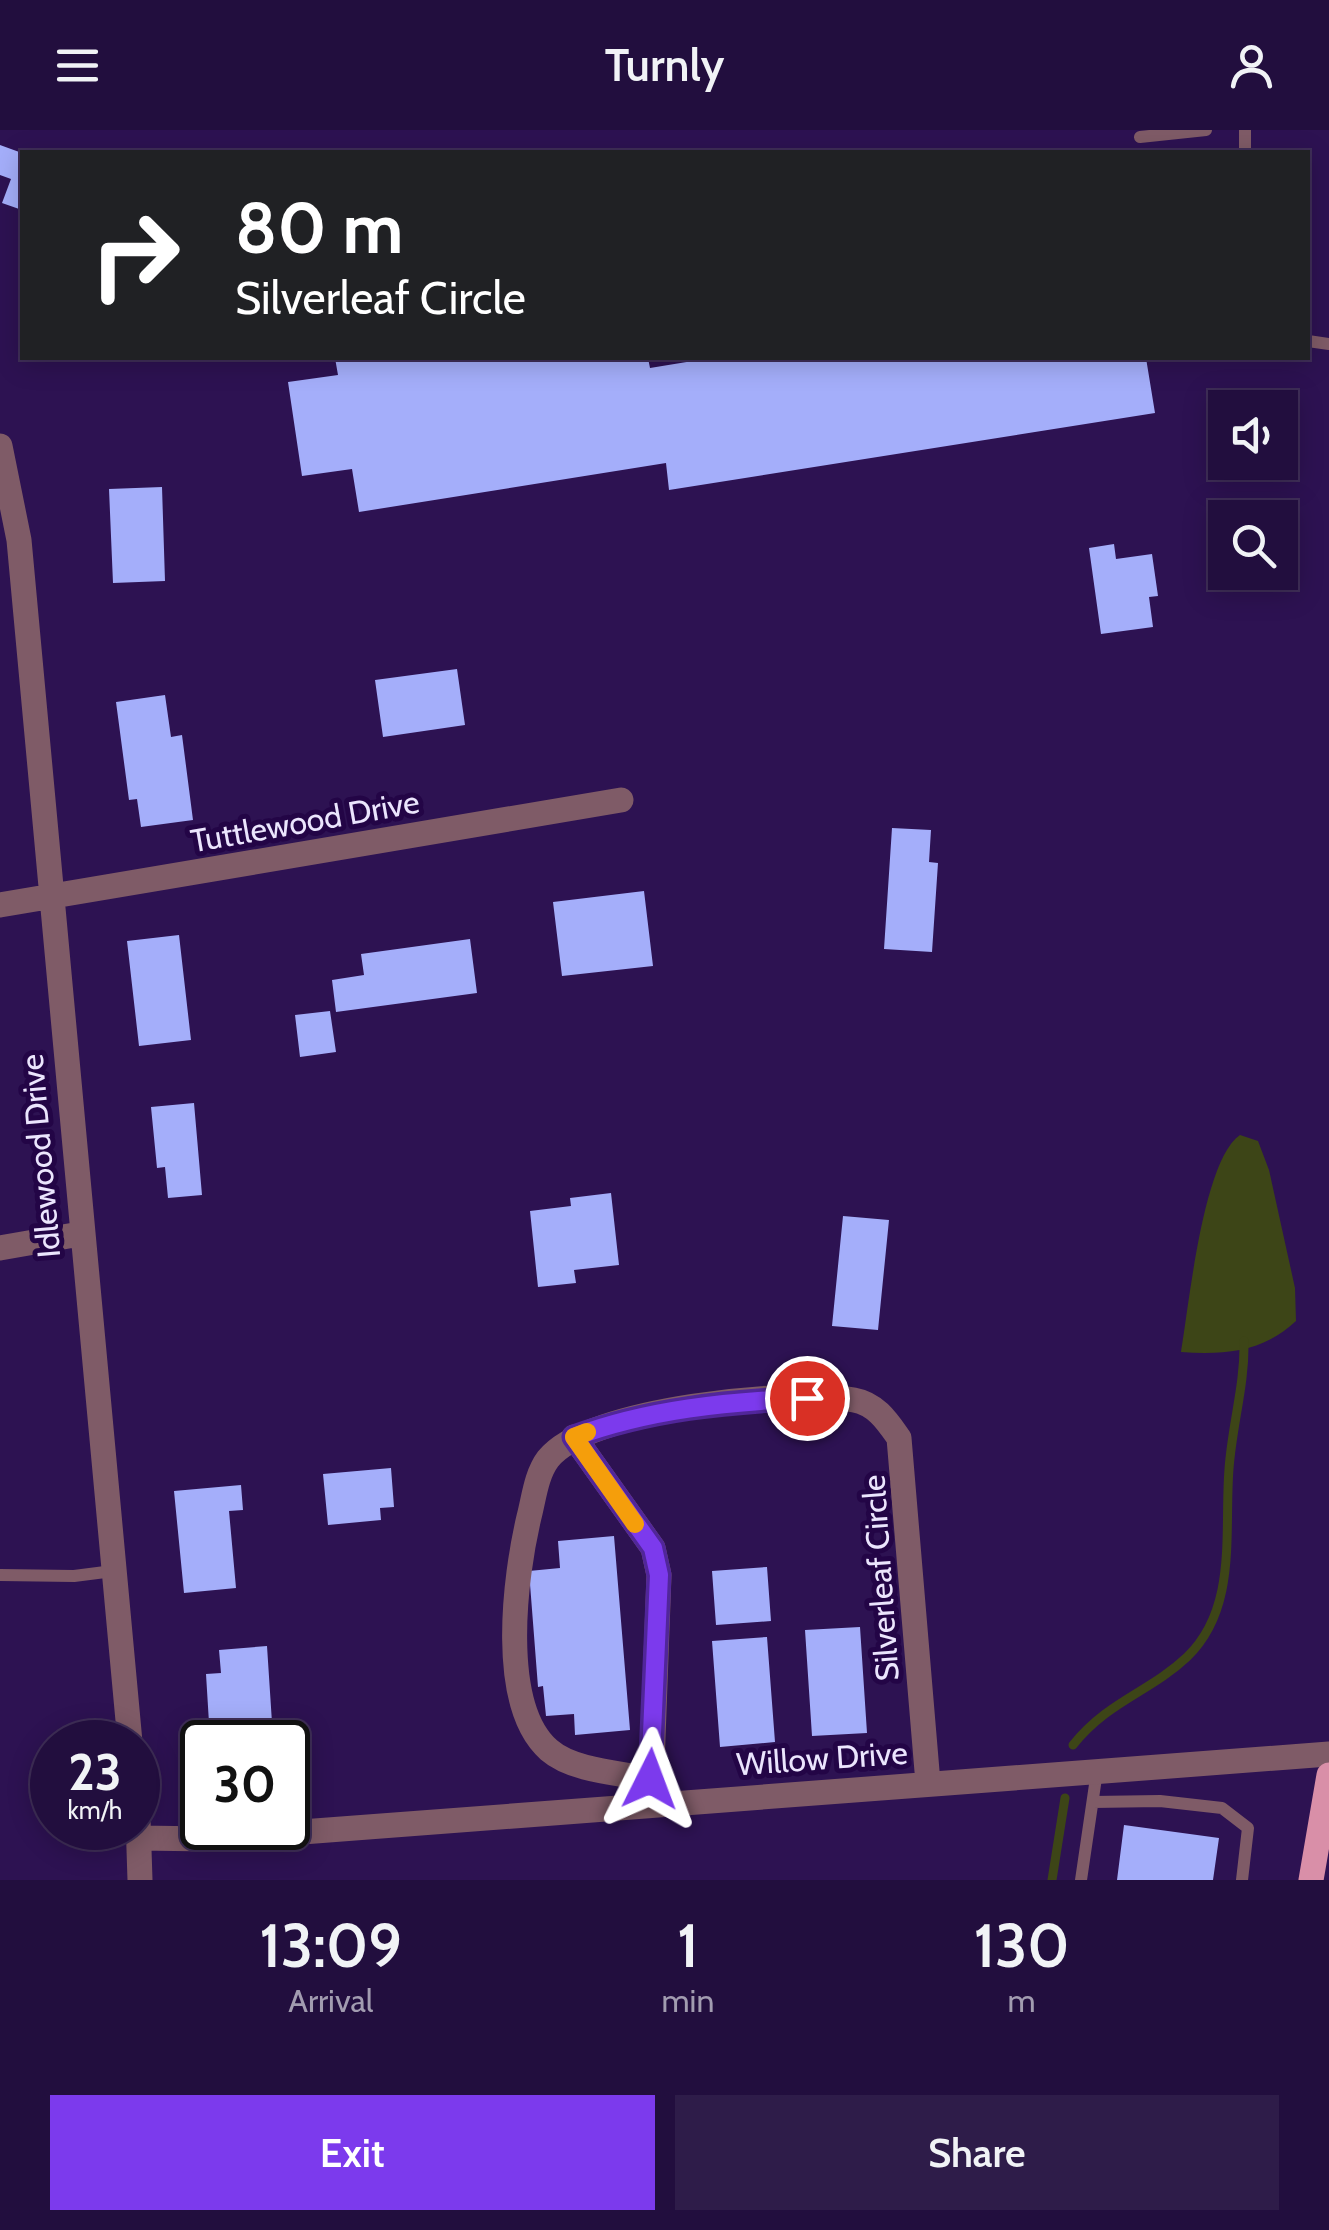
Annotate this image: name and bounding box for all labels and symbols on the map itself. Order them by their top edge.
street label: Tuttlewood Drive [188,782,422,860]
street label: Idlewood Drive [12,1053,68,1259]
pin [765,1356,850,1441]
street label: Silverleaf Circle [853,1473,907,1683]
speed limit sign: 30 [180,1720,310,1850]
position arrow [598,1727,702,1831]
street label: Willow Drive [735,1733,909,1783]

